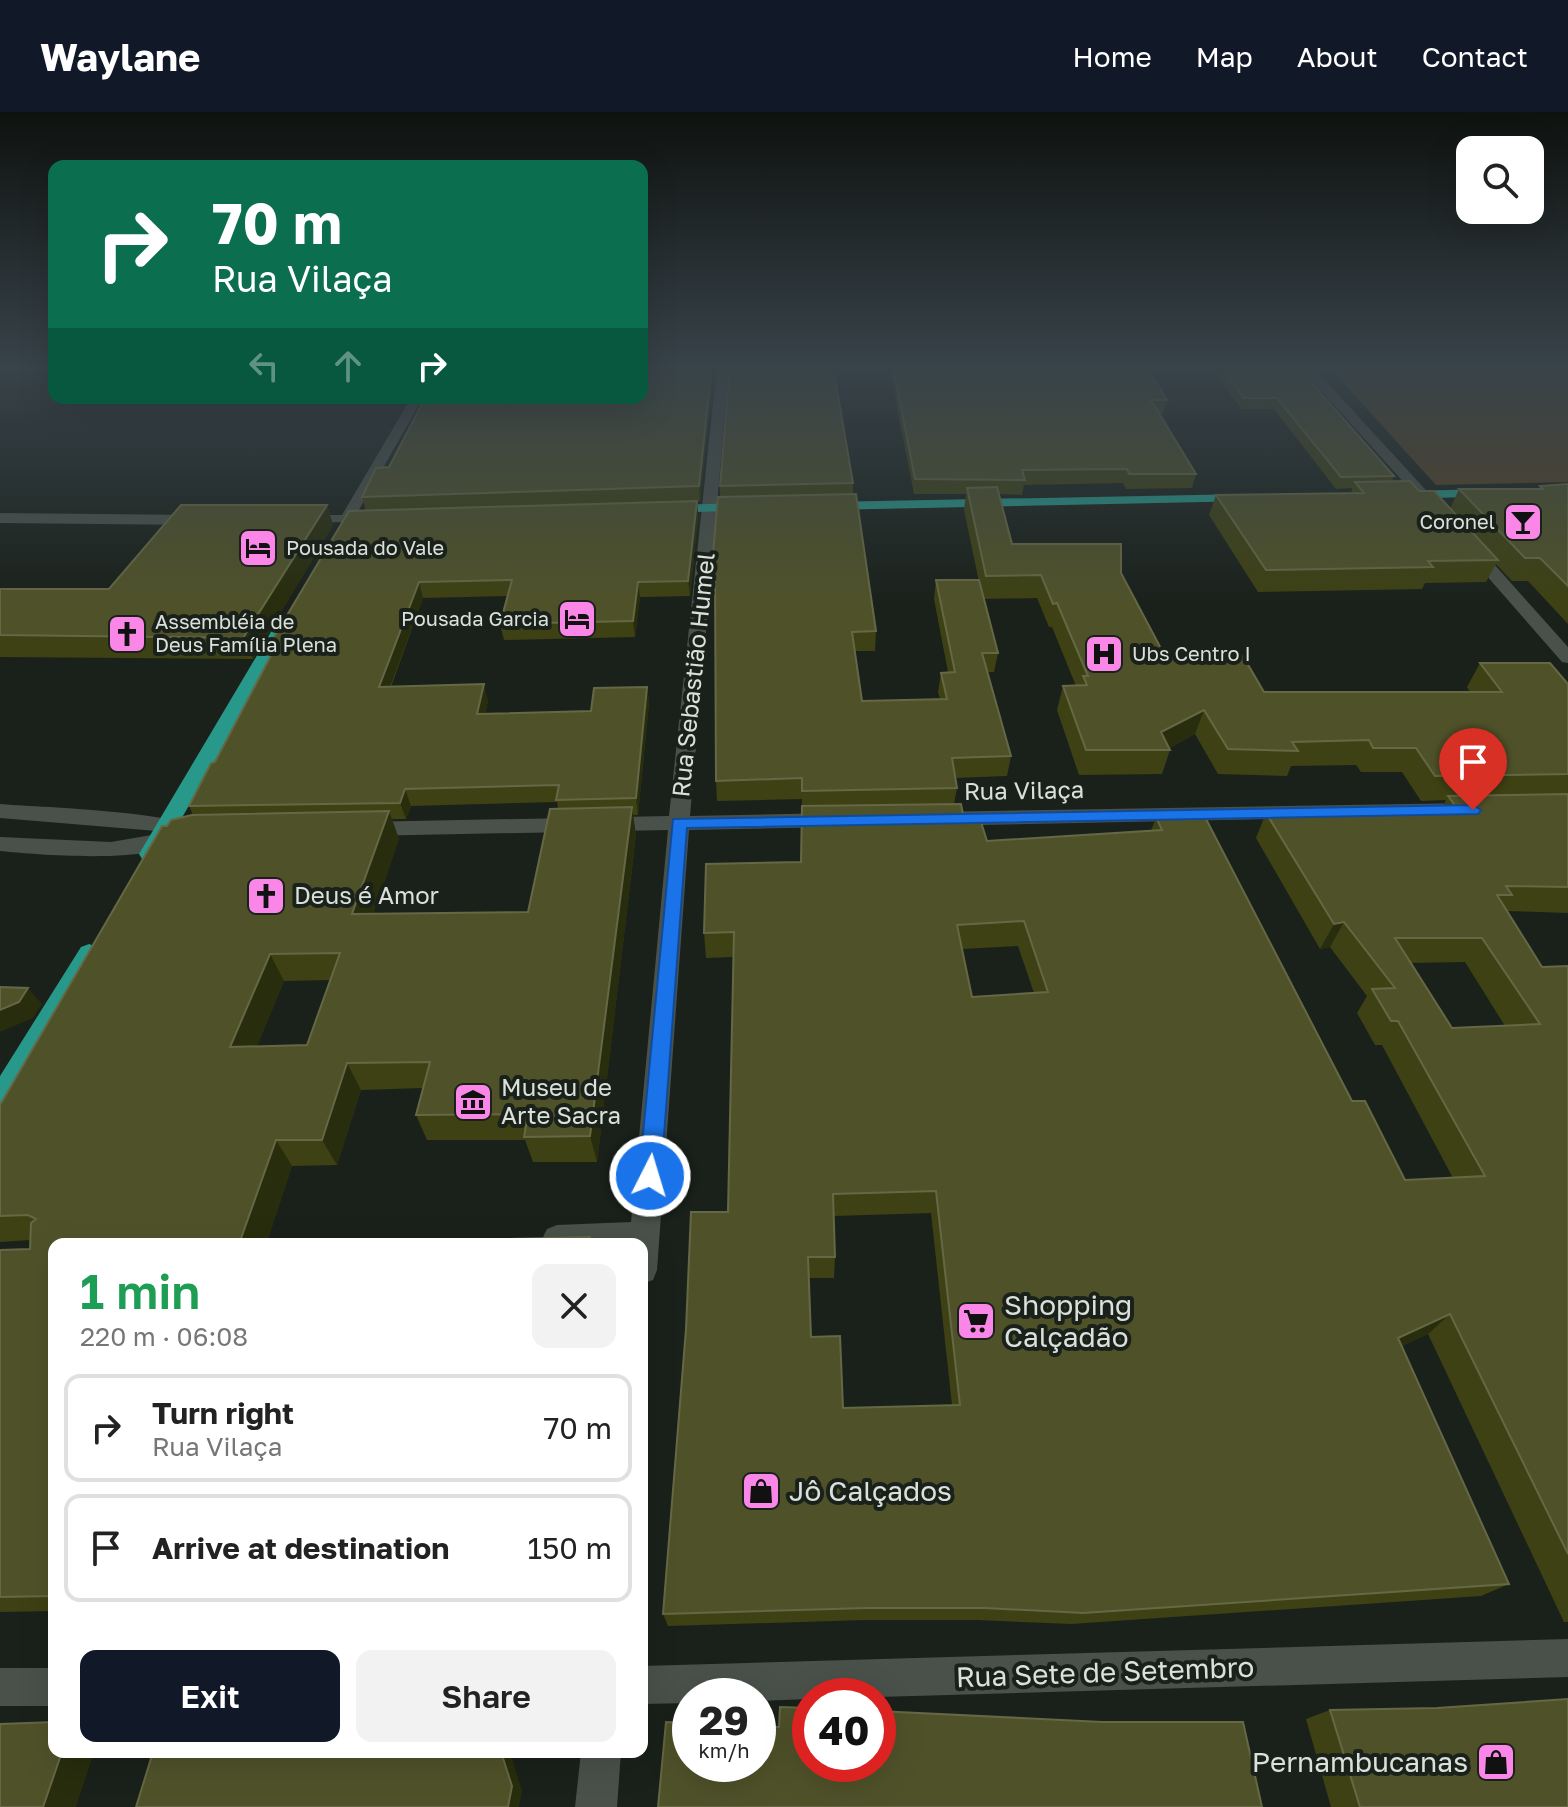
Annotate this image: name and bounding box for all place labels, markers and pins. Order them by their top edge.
bar icon: Coronel [1502,501,1544,543]
place label: Coronel [1420,509,1495,533]
hotel icon: Pousada do Vale [237,527,279,569]
place label: Pousada do Vale [286,535,444,559]
hotel icon: Pousada Garcia [556,598,598,640]
place label: Pousada Garcia [401,606,549,630]
place label: Assembléia de Deus Família Plena [155,609,337,656]
church icon: Assembléia de Deus Família Plena [106,613,148,655]
hospital icon: Ubs Centro I [1083,633,1125,675]
place label: Ubs Centro I [1132,641,1251,665]
pin [1439,728,1507,810]
church icon: Deus é Amor [245,875,287,917]
place label: Deus é Amor [294,880,439,909]
place label: Museu de Arte Sacra [501,1072,621,1129]
museum icon: Museu de Arte Sacra [452,1081,494,1123]
place label: Shopping Calçadão [1004,1288,1132,1353]
supermarket icon: Shopping Calçadão [955,1300,997,1342]
shop icon: Jô Calçados [740,1470,782,1512]
place label: Jô Calçados [789,1474,952,1507]
shop icon: Pernambucanas [1475,1741,1517,1783]
place label: Pernambucanas [1252,1745,1468,1778]

